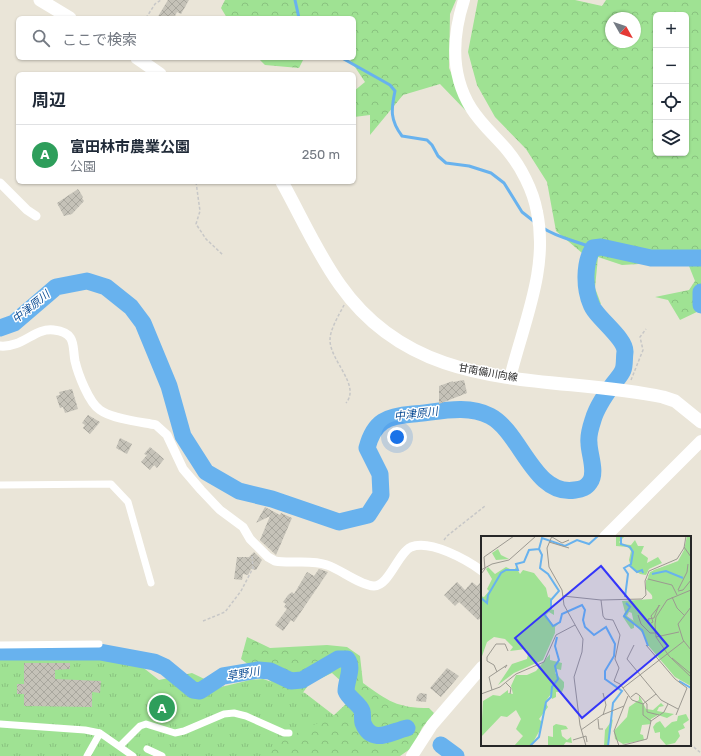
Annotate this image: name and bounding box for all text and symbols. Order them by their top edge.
north arrow [605,12,641,48]
map controls [653,12,689,156]
button: + [653,12,689,48]
search box [16,16,356,60]
icon: search [30,27,52,49]
text: ここで検索 [62,31,137,49]
button: − [653,48,689,84]
button: locate [653,84,689,120]
text: 周辺 [32,90,66,110]
button: layers [653,120,689,156]
text: 富田林市農業公園 [70,138,190,156]
text: A [40,147,50,162]
text: 250 m [302,147,340,162]
text: 公園 [70,159,96,174]
water label: 中津原川 [10,287,53,326]
street label: 甘南備川向線 [457,362,519,384]
water label: 中津原川 [393,405,440,423]
your location [387,427,407,447]
inset map [481,536,691,746]
water label: 草野川 [226,665,261,683]
pin: A [149,693,175,723]

